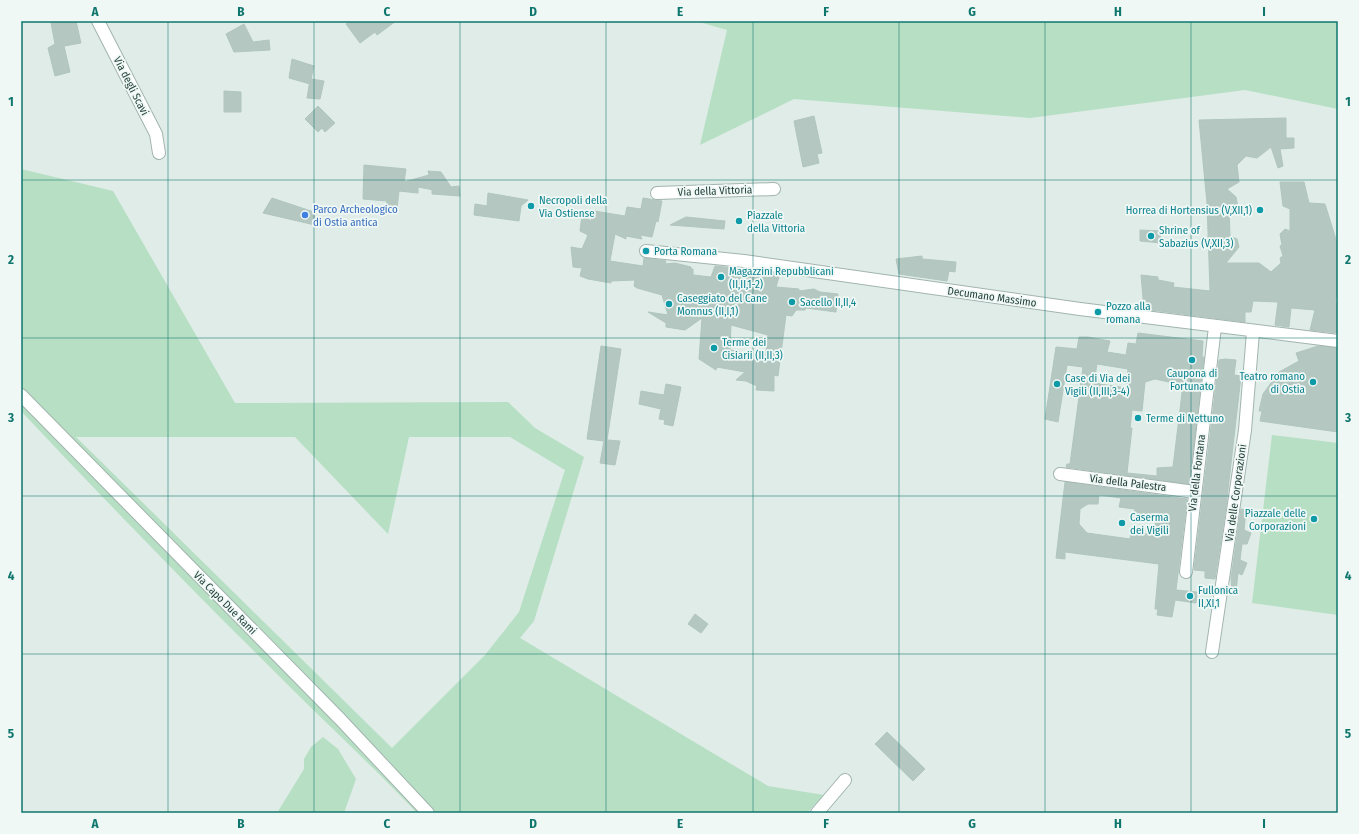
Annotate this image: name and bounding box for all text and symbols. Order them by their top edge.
text: A [90,4,99,19]
text: B [237,4,245,19]
text: C [384,4,391,19]
text: D [529,4,537,19]
text: E [677,4,683,19]
text: F [823,4,829,19]
text: G [968,4,976,19]
text: H [1114,4,1122,19]
text: I [1262,4,1266,19]
street label: Via degli Scavi [111,55,151,118]
text: 1 [8,94,14,109]
text: 1 [1345,94,1351,109]
street label: Via della Vittoria [677,183,753,199]
place label: Necropoli della Via Ostiense [539,194,608,220]
marker: Necropoli della Via Ostiense [526,201,536,211]
place label: Parco Archeologico di Ostia antica [313,203,398,229]
place label: Horrea di Hortensius (V,XII,1) [1126,204,1252,217]
marker: Horrea di Hortensius (V,XII,1) [1255,205,1265,215]
place label: Piazzale della Vittoria [747,209,805,235]
marker: Parco Archeologico di Ostia antica [300,210,310,220]
marker: Piazzale della Vittoria [734,216,744,226]
place label: Shrine of Sabazius (V,XII,3) [1159,224,1233,250]
marker: Shrine of Sabazius (V,XII,3) [1146,231,1156,241]
place label: Porta Romana [654,245,717,258]
marker: Porta Romana [641,246,651,256]
text: 2 [7,252,14,267]
text: 2 [1344,252,1351,267]
place label: Magazzini Repubblicani (II,II,1-2) [729,265,834,291]
marker: Magazzini Repubblicani (II,II,1-2) [716,272,726,282]
street label: Decumano Massimo [947,284,1038,310]
place label: Caseggiato del Cane Monnus (II,I,1) [677,292,767,318]
place label: Sacello II,II,4 [800,296,857,309]
marker: Sacello II,II,4 [787,297,797,307]
marker: Caseggiato del Cane Monnus (II,I,1) [664,299,674,309]
place label: Pozzo alla romana [1106,300,1151,326]
marker: Pozzo alla romana [1093,307,1103,317]
place label: Terme dei Cisiarii (II,II,3) [722,336,783,362]
marker: Terme dei Cisiarii (II,II,3) [709,343,719,353]
marker: Caupona di Fortunato [1187,355,1197,365]
place label: Caupona di Fortunato [1167,367,1218,393]
place label: Teatro romano di Ostia [1240,370,1305,396]
place label: Case di Via dei Vigili (II,III,3-4) [1065,372,1130,398]
marker: Teatro romano di Ostia [1308,377,1318,387]
marker: Case di Via dei Vigili (II,III,3-4) [1052,379,1062,389]
text: 3 [7,410,14,425]
text: 3 [1344,410,1351,425]
place label: Terme di Nettuno [1146,412,1224,425]
marker: Terme di Nettuno [1133,413,1143,423]
street label: Via della Fontana [1186,434,1208,512]
street label: Via delle Corporazioni [1223,443,1249,543]
street label: Via della Palestra [1089,472,1167,494]
place label: Piazzale delle Corporazioni [1245,507,1306,533]
place label: Caserma dei Vigili [1130,511,1169,537]
marker: Piazzale delle Corporazioni [1309,514,1319,524]
marker: Caserma dei Vigili [1117,518,1127,528]
text: 4 [8,568,15,583]
text: 4 [1345,568,1352,583]
street label: Via Capo Due Rami [191,569,259,637]
place label: Fullonica II,XI,1 [1198,584,1238,610]
marker: Fullonica II,XI,1 [1185,591,1195,601]
text: 5 [8,726,14,741]
text: 5 [1345,726,1351,741]
text: A [90,816,99,831]
text: B [237,816,245,831]
text: C [384,816,391,831]
text: D [529,816,537,831]
text: E [677,816,683,831]
text: F [823,816,829,831]
text: G [968,816,976,831]
text: H [1114,816,1122,831]
text: I [1262,816,1266,831]

